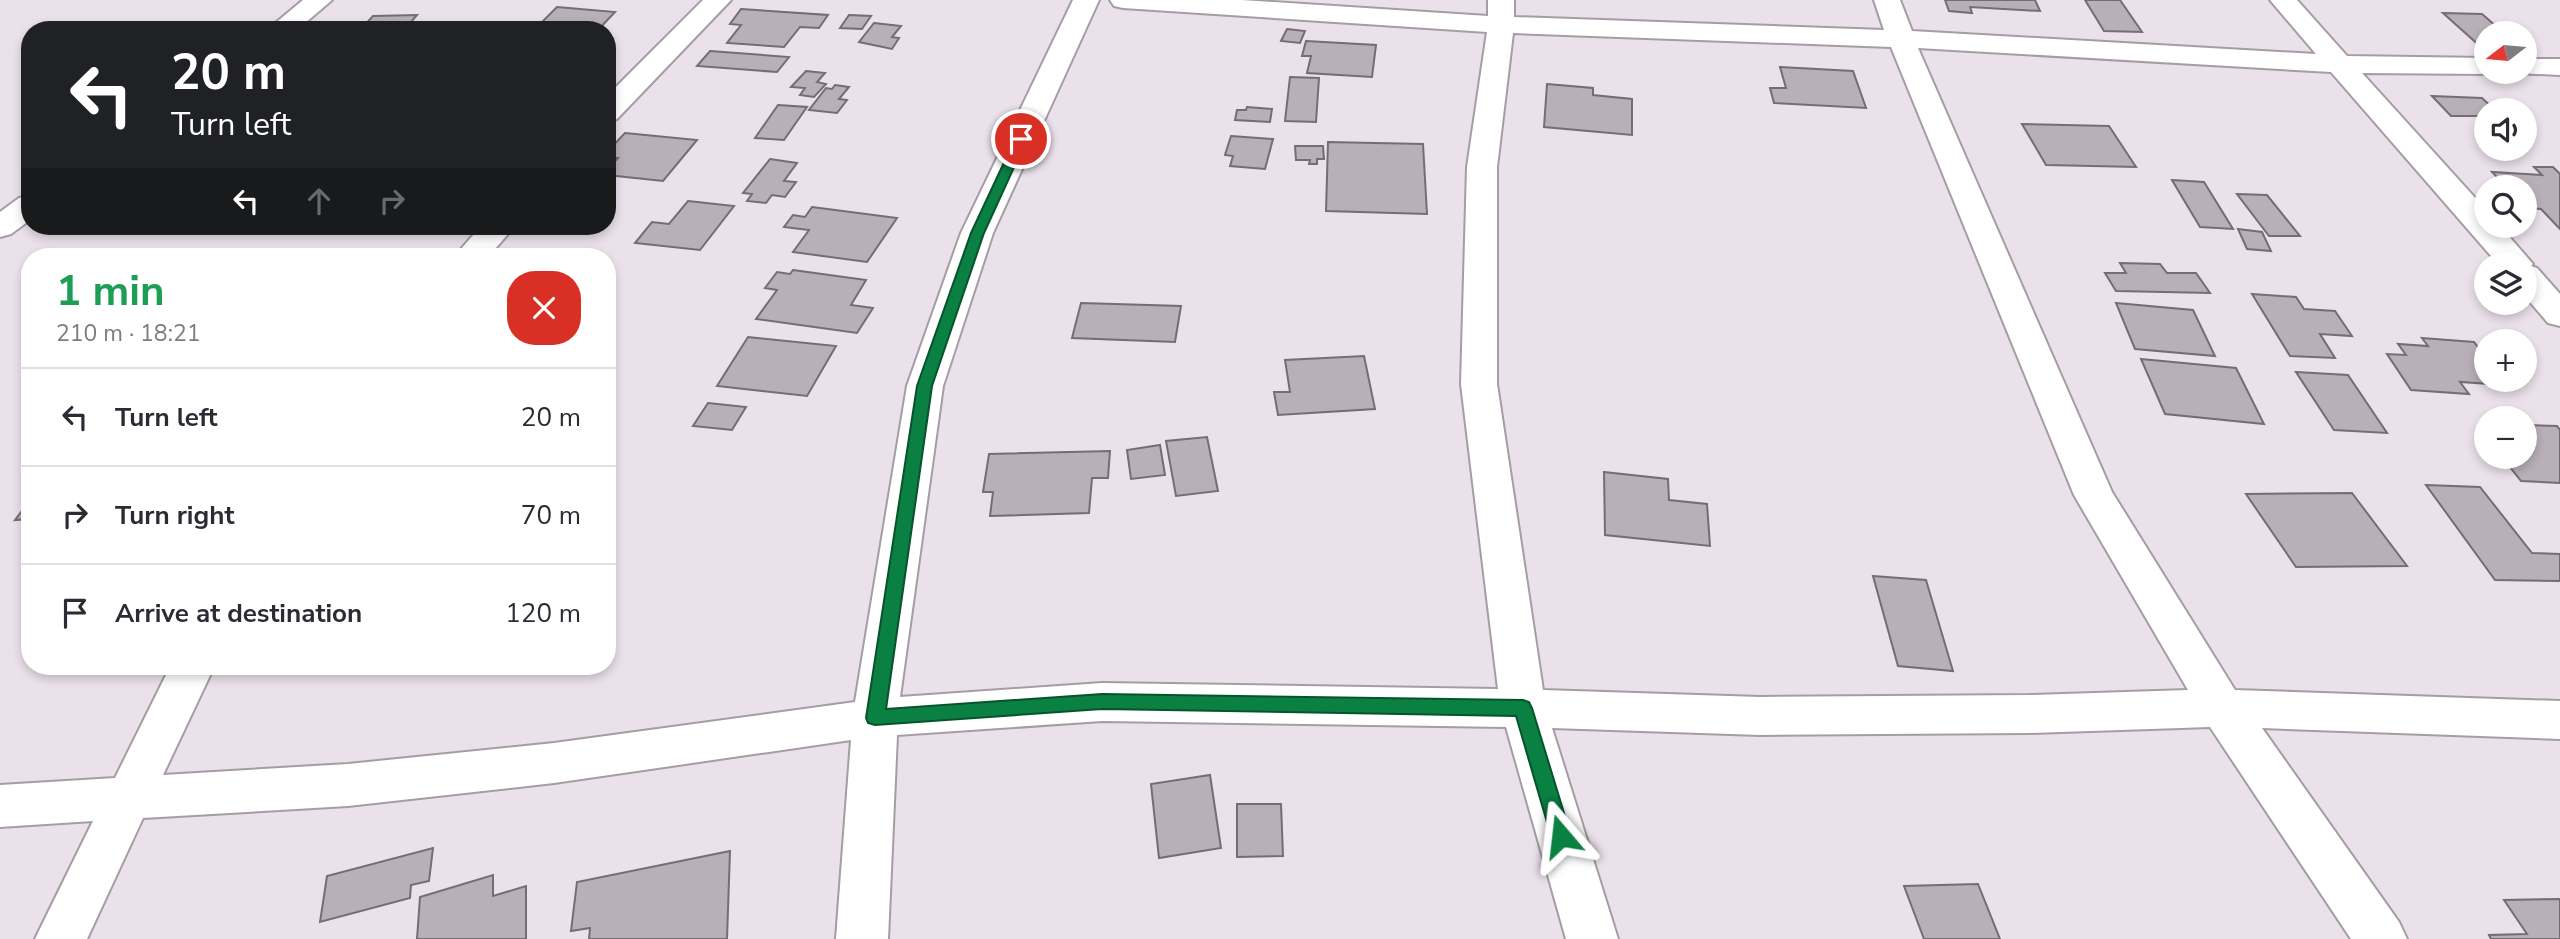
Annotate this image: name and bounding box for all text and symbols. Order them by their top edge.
north arrow [2474,21,2538,84]
map controls [2474,21,2537,469]
text: 20 m [171,39,286,106]
icon: left [56,49,147,140]
button: sound [2474,98,2537,161]
text: Turn left [171,103,291,146]
pin [991,109,1051,169]
icon: arrive [1002,120,1040,158]
button: search [2474,175,2537,238]
icon: left [227,182,265,220]
icon: ahead [300,182,338,220]
icon: right [373,182,411,220]
button: layers [2474,252,2537,315]
text: 1 min [56,263,165,320]
button: close [507,271,581,345]
text: 210 m · 18:21 [56,318,201,349]
button: + [2474,329,2537,392]
icon: left [56,398,94,436]
text: Turn left [115,400,218,435]
text: 20 m [521,400,581,435]
button: − [2474,406,2537,469]
icon: right [56,496,94,534]
text: Turn right [115,498,234,533]
text: 70 m [521,498,581,533]
icon: arrive [56,594,94,632]
text: Arrive at destination [115,596,362,631]
text: 120 m [505,596,581,631]
position arrow [1524,799,1598,873]

